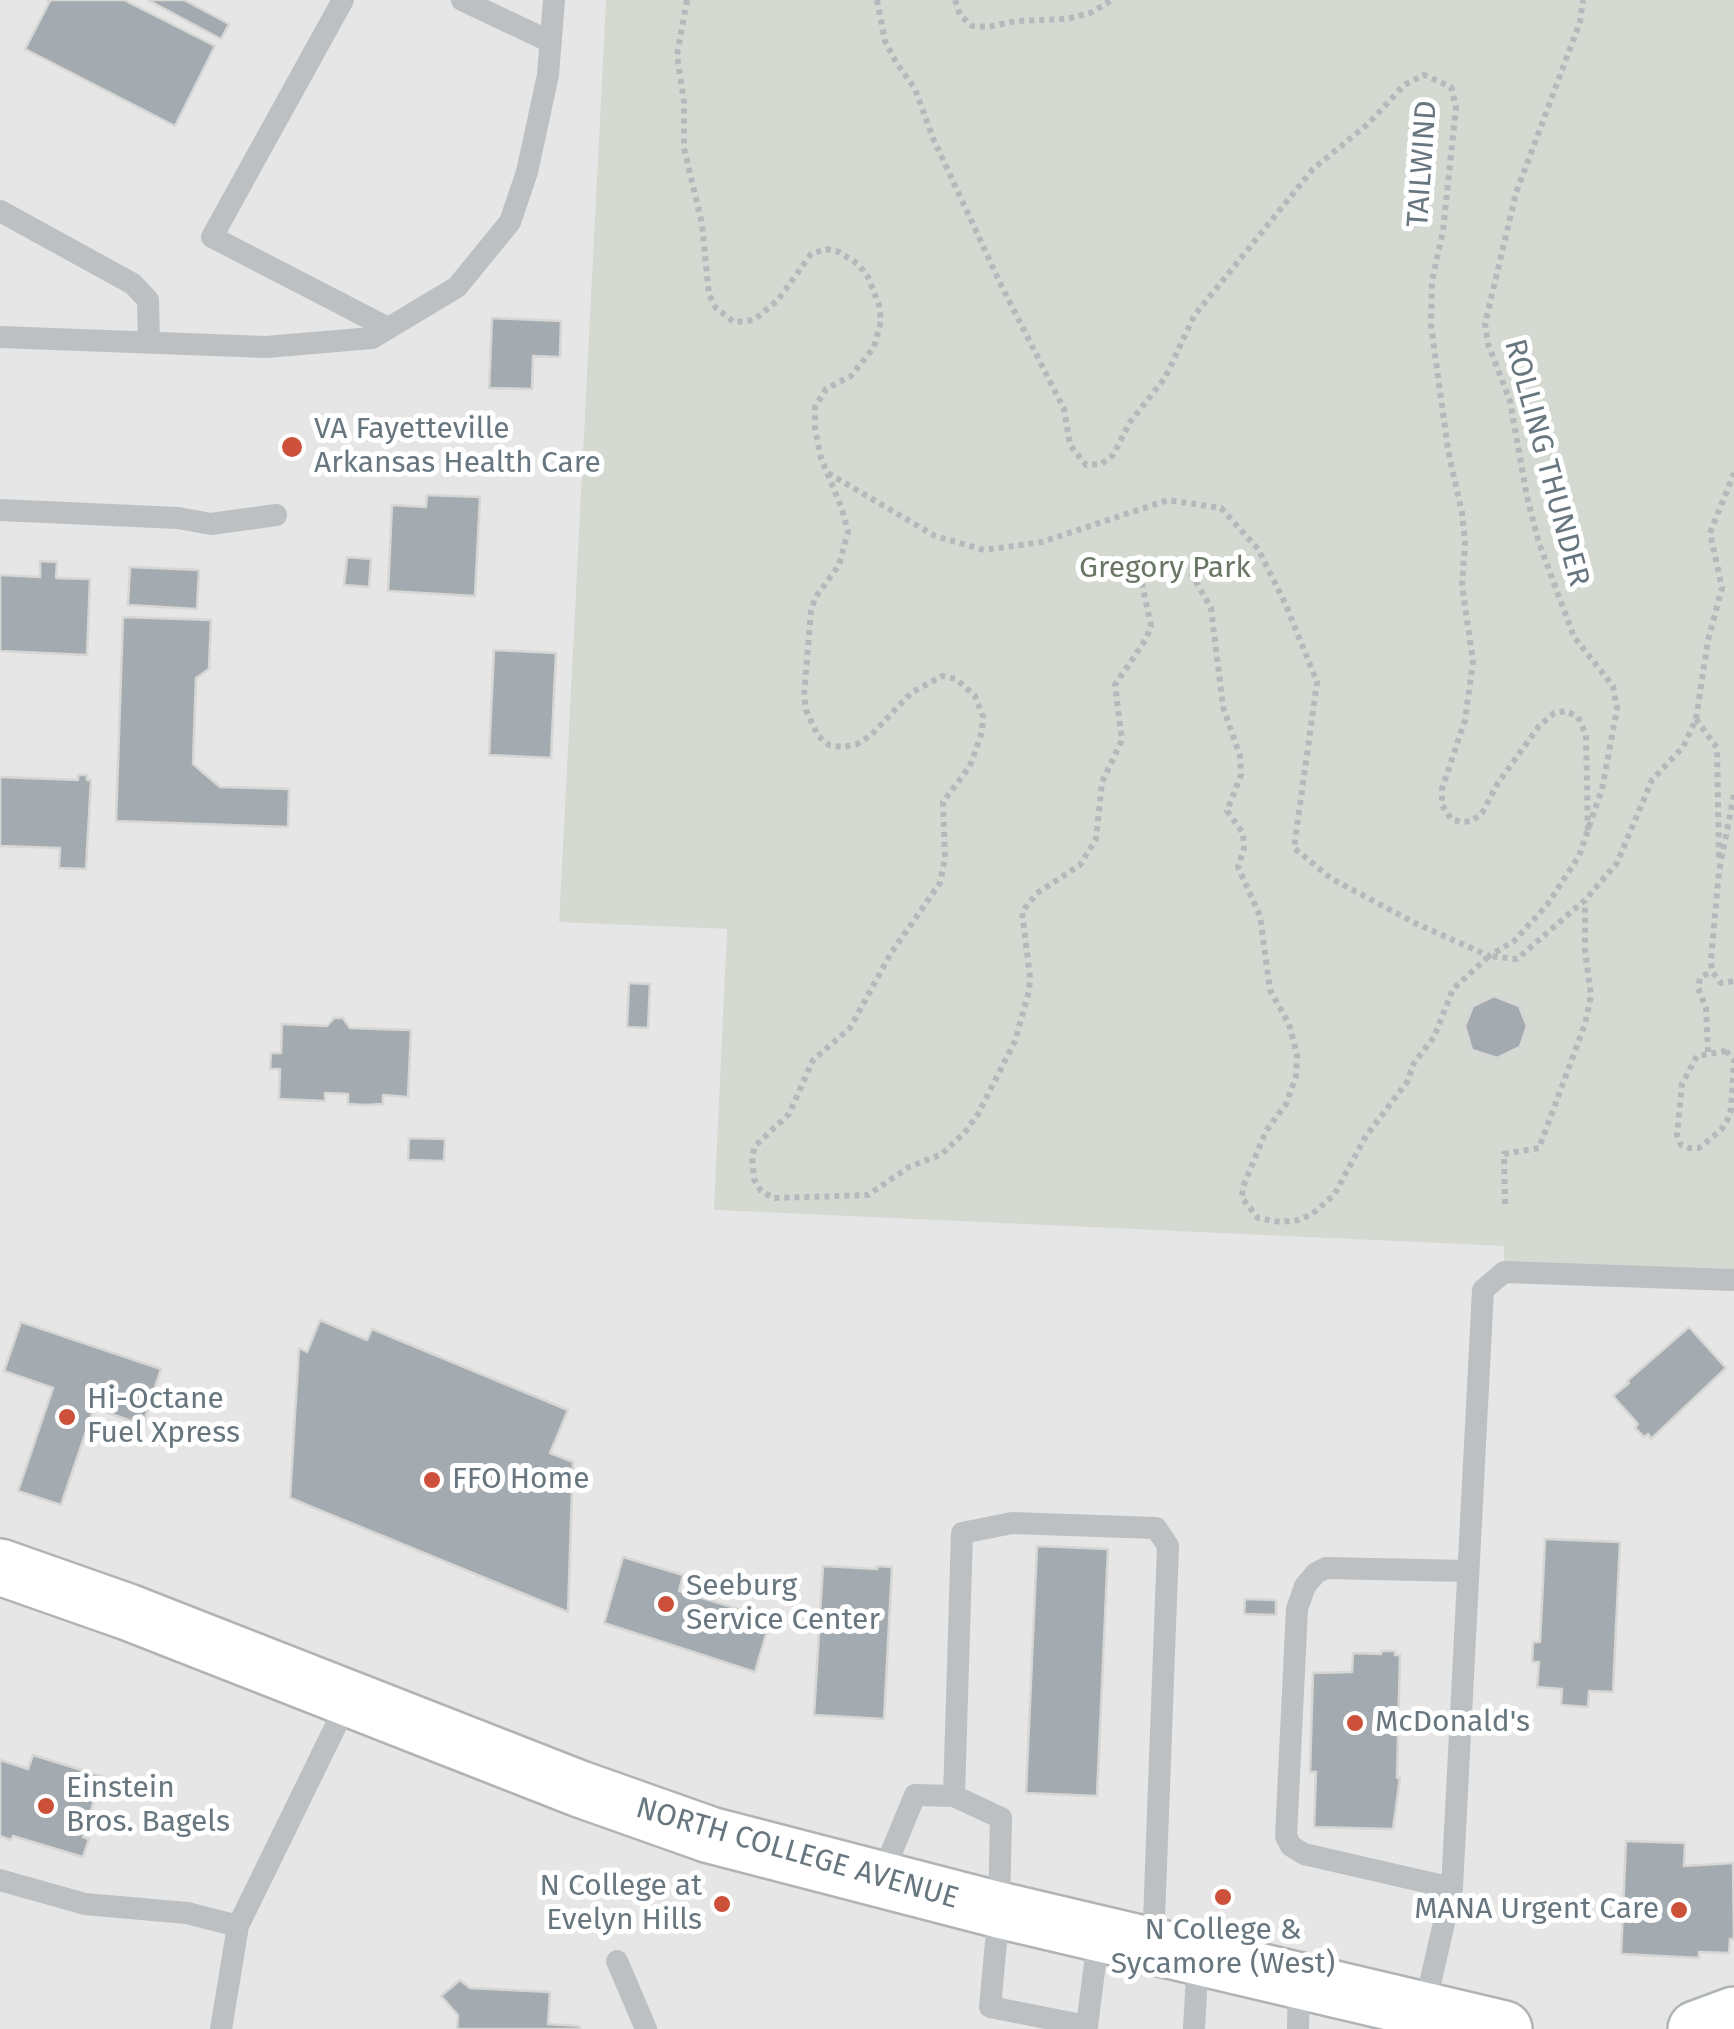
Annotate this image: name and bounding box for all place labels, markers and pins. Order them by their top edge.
place label: VA Fayetteville Arkansas Health Care [314,412,601,482]
marker: VA Fayetteville Arkansas Health Care [279,434,305,460]
place label: Hi-Octane Fuel Xpress [87,1382,240,1452]
marker: Hi-Octane Fuel Xpress [56,1406,78,1428]
place label: FFO Home [452,1462,590,1498]
marker: FFO Home [421,1469,443,1491]
place label: Seeburg Service Center [686,1569,880,1640]
marker: Seeburg Service Center [655,1593,677,1615]
place label: McDonald's [1375,1705,1530,1741]
marker: McDonald's [1344,1712,1366,1734]
place label: Einstein Bros. Bagels [66,1771,230,1842]
marker: Einstein Bros. Bagels [35,1795,57,1817]
place label: N College at Evelyn Hills [539,1869,702,1940]
marker: N College & Sycamore (West) [1212,1886,1234,1908]
place label: MANA Urgent Care [1414,1892,1659,1928]
marker: N College at Evelyn Hills [711,1893,733,1915]
marker: MANA Urgent Care [1668,1899,1690,1921]
place label: N College & Sycamore (West) [1111,1913,1335,1984]

